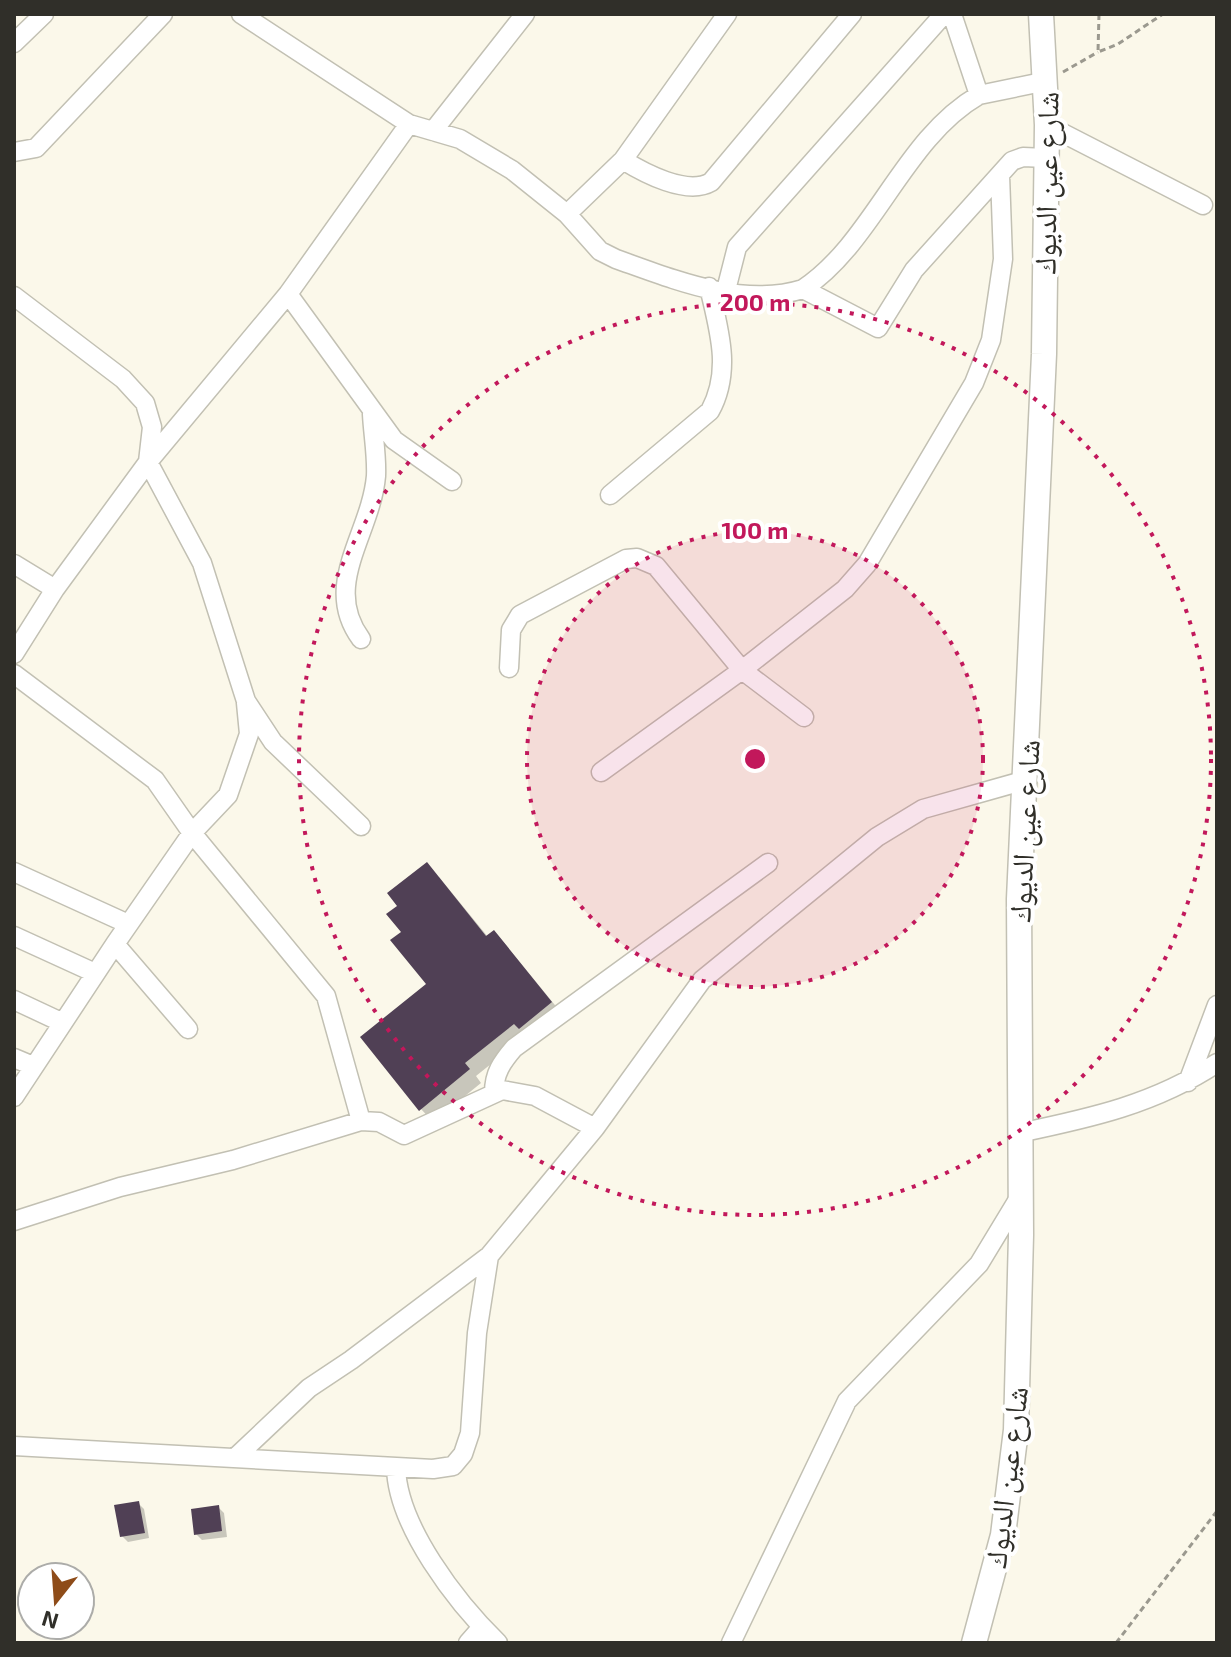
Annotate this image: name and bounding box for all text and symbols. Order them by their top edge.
street label: شارع عين الديوك [1025,91,1068,275]
text: 200 m [720,287,790,316]
text: 100 m [722,515,788,544]
street label: شارع عين الديوك [1000,739,1049,923]
centre of rings [741,745,769,773]
street label: شارع عين الديوك [976,1384,1037,1570]
north arrow [16,1561,96,1641]
text: N [38,1606,61,1636]

